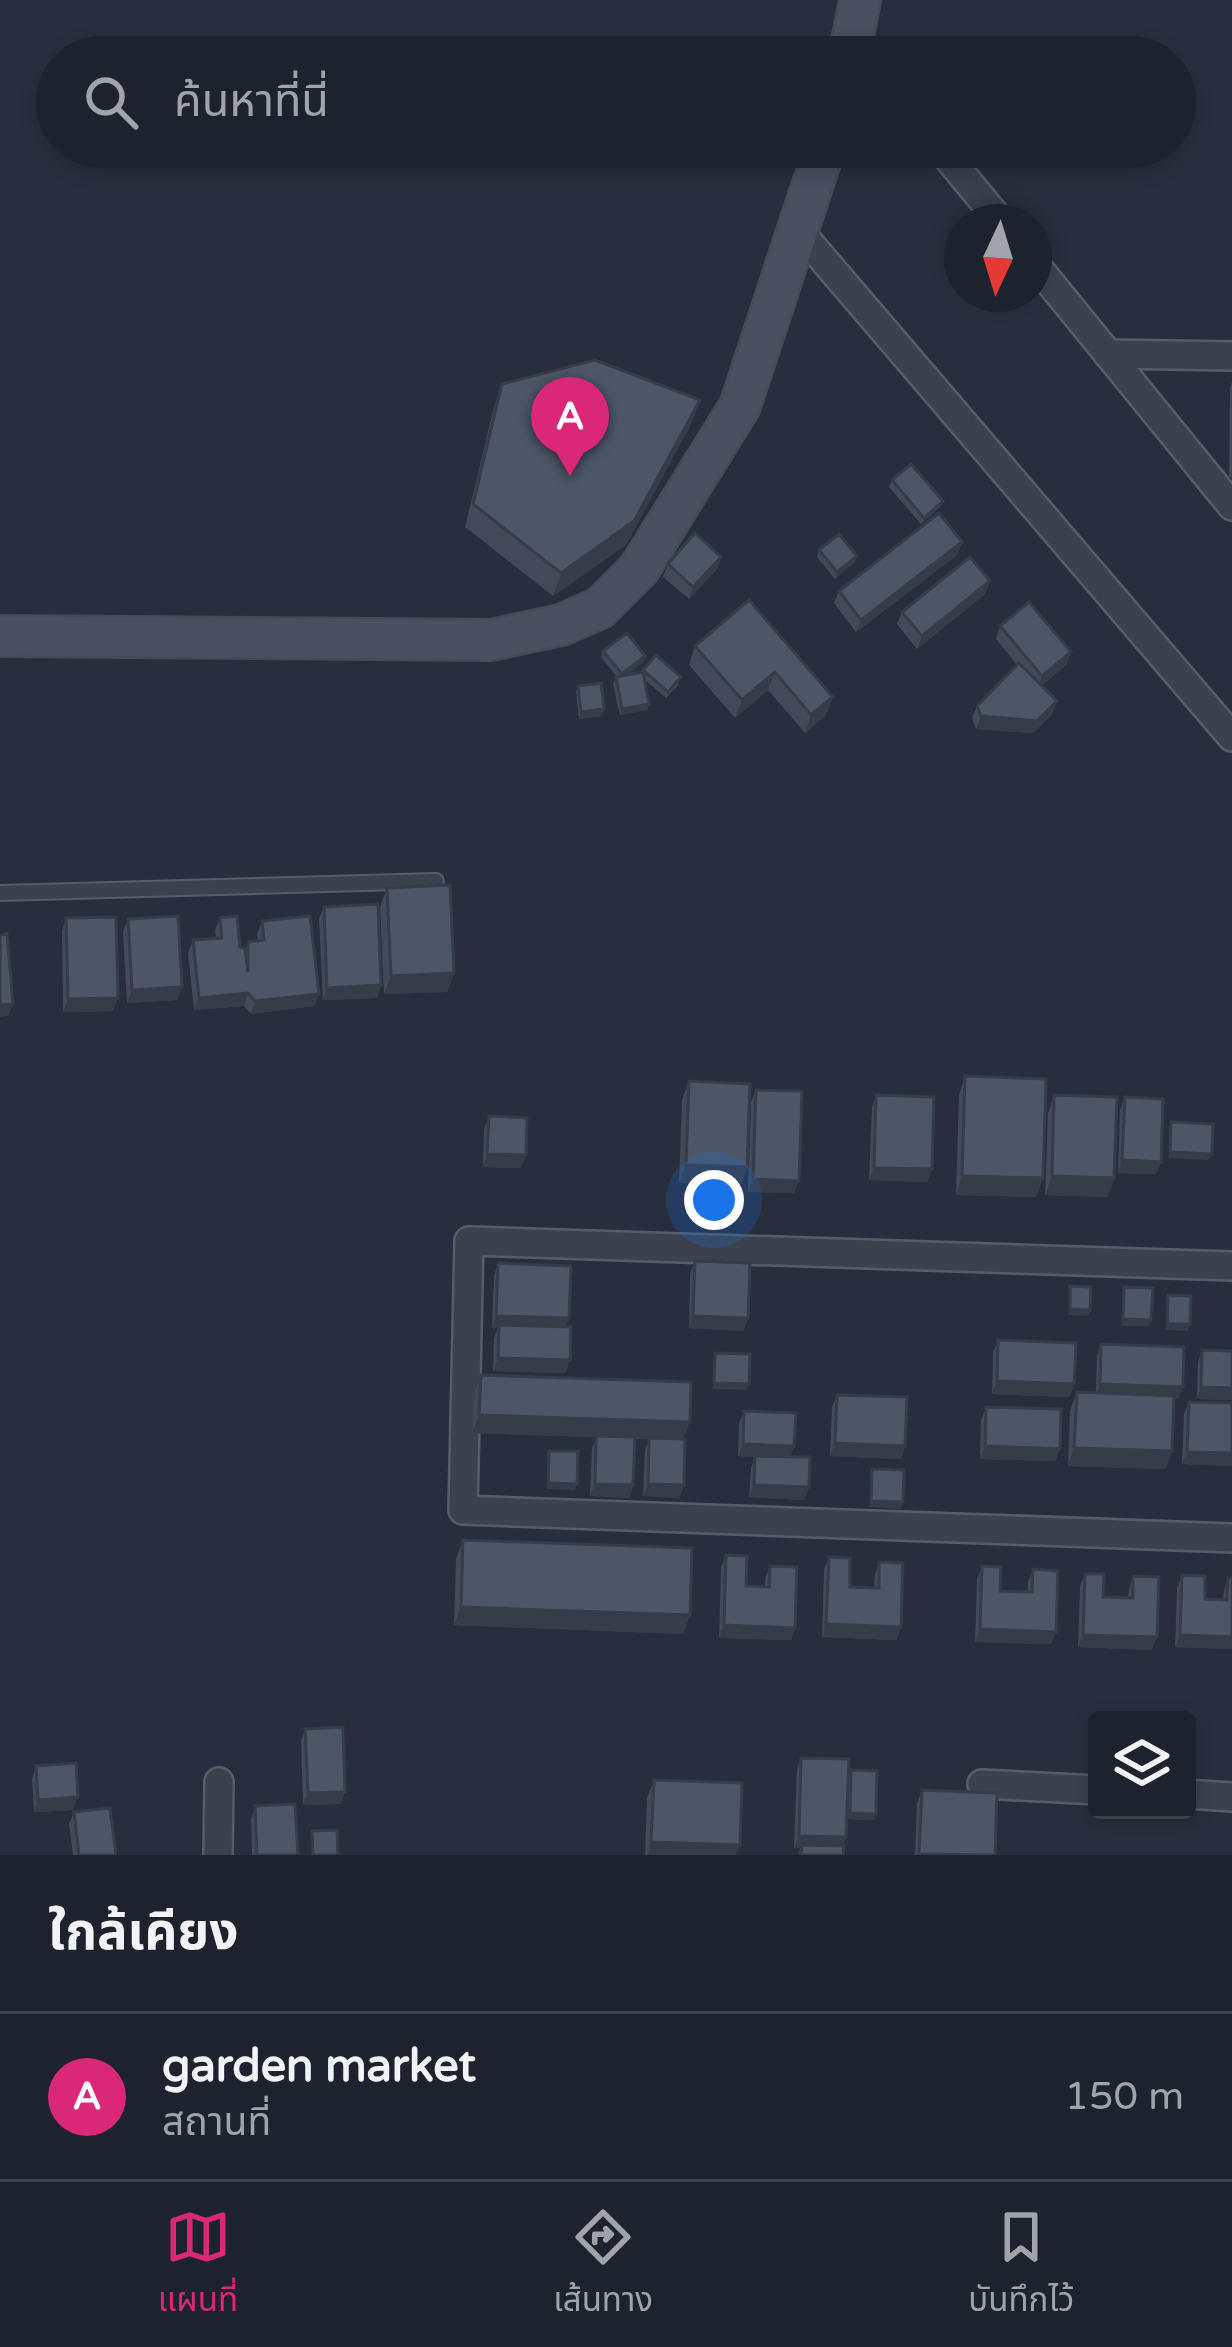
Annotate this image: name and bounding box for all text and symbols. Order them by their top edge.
search box [36,36,1196,168]
icon: search [78,69,144,135]
text: ค้นหาที่นี่ [174,75,329,129]
north arrow [944,204,1052,312]
pin: A [531,377,609,476]
your location [684,1170,744,1230]
map controls [1088,1711,1196,1819]
button: layers [1088,1711,1196,1819]
text: ใกล้เคียง [48,1902,238,1964]
text: garden market [162,2040,476,2094]
text: A [72,2073,102,2120]
text: 150 m [1065,2073,1184,2120]
text: สถานที่ [162,2099,271,2146]
tab: แผนที่ [158,2204,238,2326]
tab: เส้นทาง [553,2204,653,2326]
tab: บันทึกไว้ [968,2204,1074,2326]

